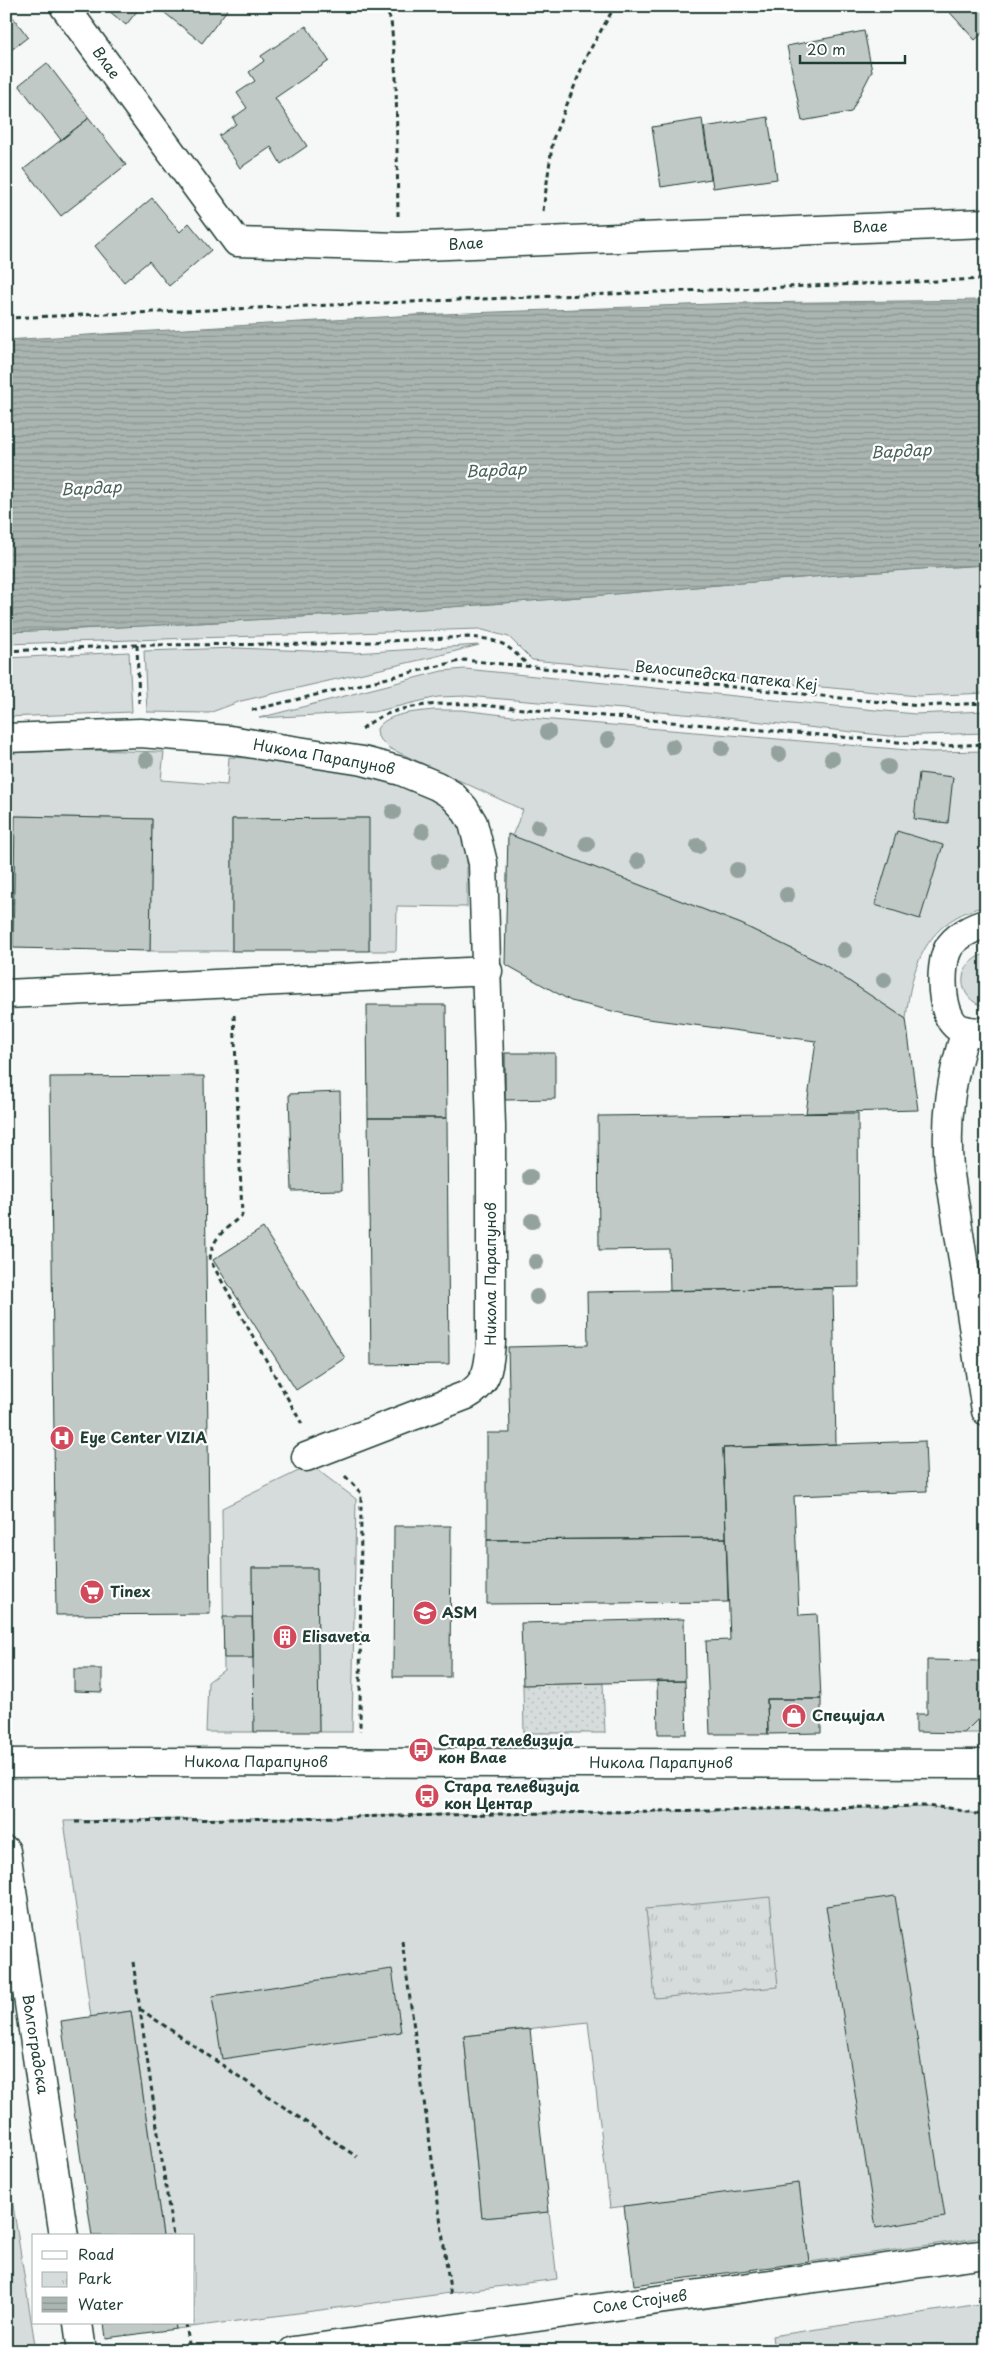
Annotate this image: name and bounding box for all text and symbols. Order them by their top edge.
scale bar [800,32,904,64]
text: 20 m [807,37,846,60]
street label: Влае [88,41,127,83]
street label: Влае [852,213,888,238]
street label: Влае [448,230,484,255]
water label: Вардар [870,436,933,464]
water label: Вардар [465,455,528,483]
water label: Вардар [60,473,123,501]
street label: Велосипедска патека Кеј [634,653,819,696]
street label: Никола Парапунов [252,732,397,779]
street label: Никола Парапунов [478,1202,501,1346]
hospital icon: Eye Center VIZIA [49,1425,75,1451]
place label: Eye Center VIZIA [80,1425,207,1448]
supermarket icon: Tinex [79,1579,105,1605]
place label: Tinex [110,1579,151,1602]
school or university icon: ASM [412,1600,438,1626]
place label: ASM [442,1600,477,1623]
building icon: Elisaveta [272,1624,298,1650]
place label: Elisaveta [302,1624,371,1647]
shop icon: Специјал [781,1703,807,1729]
place label: Специјал [812,1703,885,1726]
place label: Стара телевизија кон Влае [438,1728,574,1768]
bus stop icon: Стара телевизија кон Влае [408,1737,434,1763]
street label: Никола Парапунов [184,1749,328,1772]
street label: Никола Парапунов [589,1750,733,1773]
place label: Стара телевизија кон Центар [444,1774,580,1814]
bus stop icon: Стара телевизија кон Центар [414,1783,440,1809]
street label: Волгоградска [17,1992,56,2096]
legend [32,2234,195,2324]
text: Road [78,2242,114,2265]
text: Park [78,2266,112,2289]
street label: Соле Стојчев [591,2282,689,2319]
text: Water [78,2292,123,2315]

